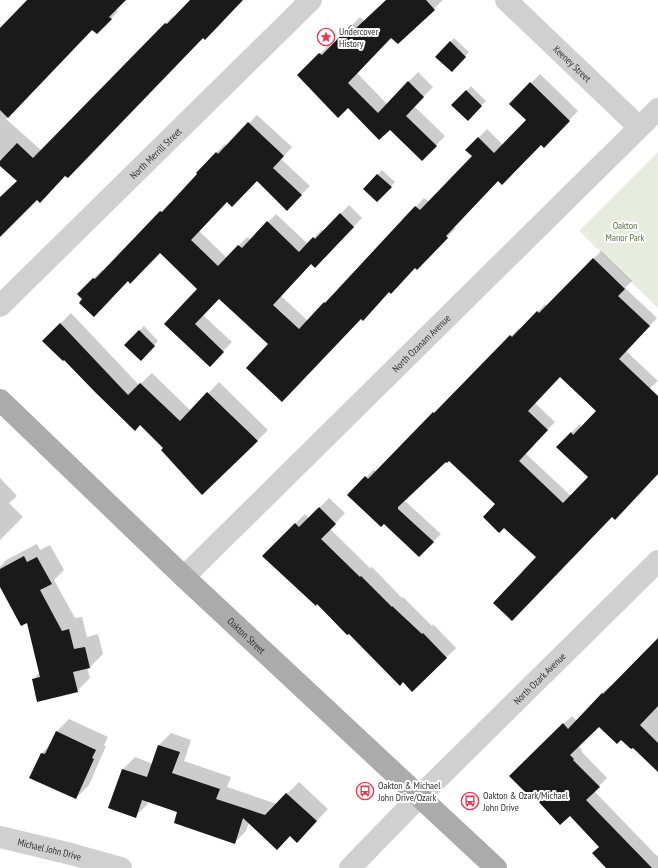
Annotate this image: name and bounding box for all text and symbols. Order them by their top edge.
place label: Undercover History [339,25,378,50]
place icon: Undercover History [316,27,336,47]
street label: Keeney Street [551,43,594,85]
street label: North Merrill Street [127,125,185,182]
park label: Oakton Manor Park [606,219,645,244]
street label: North Ozanam Avenue [389,312,453,375]
street label: Oakton Street [224,615,268,657]
street label: North Ozark Avenue [511,650,569,707]
place label: Oakton & Michael John Drive/Ozark [377,779,441,804]
bus stop icon: Oakton & Michael John Drive/Ozark [355,781,375,801]
place label: Oakton & Ozark/Michael John Drive [482,789,569,814]
bus stop icon: Oakton & Ozark/Michael John Drive [460,791,480,811]
street label: Michael John Drive [16,835,83,864]

